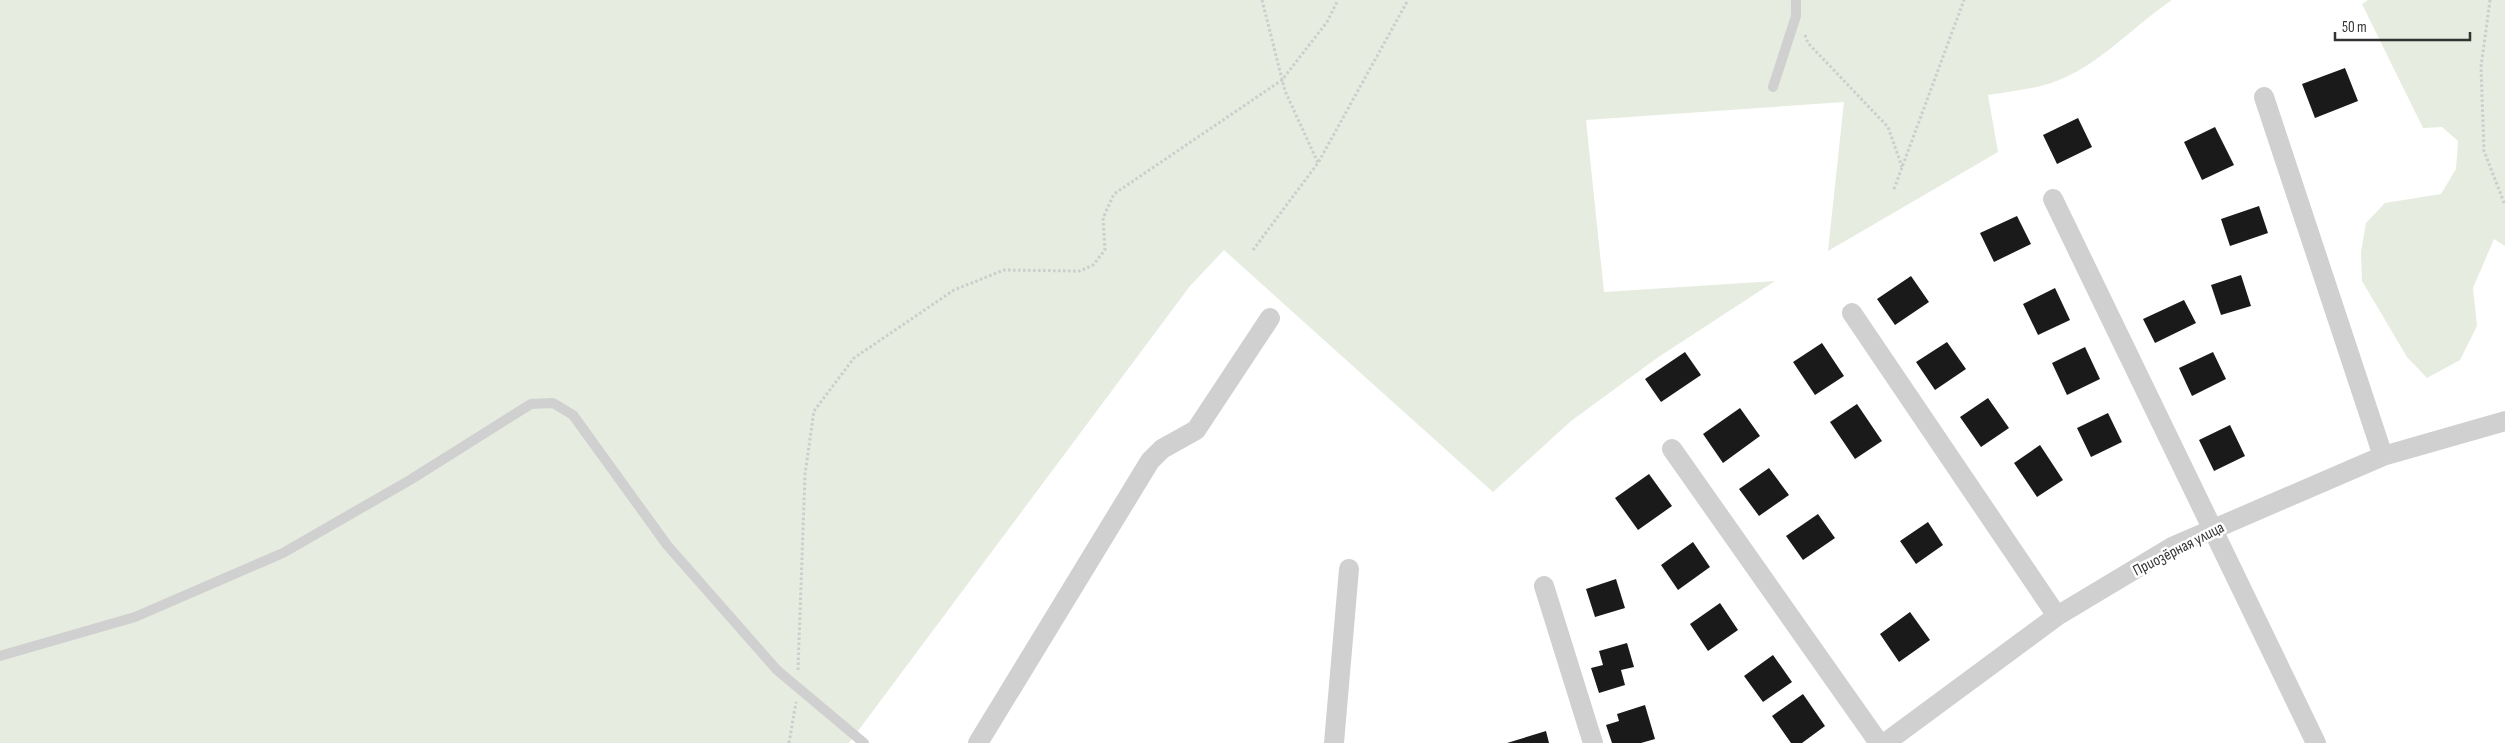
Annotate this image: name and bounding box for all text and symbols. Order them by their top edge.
scale bar [2335,10,2470,42]
text: 50 m [2342,18,2367,37]
street label: Приозёрная улица [2130,518,2227,580]

